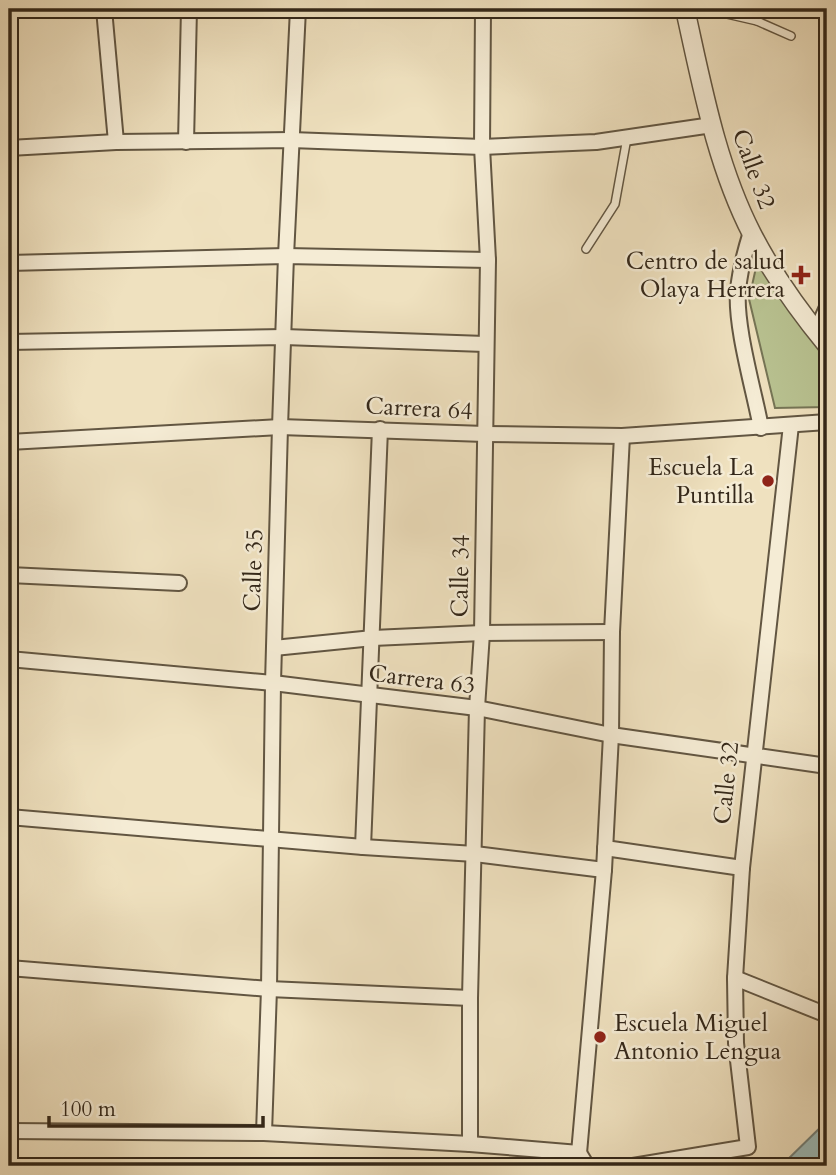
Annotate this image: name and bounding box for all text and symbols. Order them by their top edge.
street label: Calle 32 [724,125,783,214]
place label: Centro de salud Olaya Herrera [626,245,786,306]
marker: Centro de salud Olaya Herrera [791,265,811,285]
street label: Carrera 64 [365,389,473,428]
place label: Escuela La Puntilla [648,451,755,512]
marker: Escuela La Puntilla [760,473,776,489]
street label: Calle 35 [236,528,271,612]
street label: Calle 34 [443,534,478,618]
street label: Carrera 63 [367,657,477,702]
street label: Calle 32 [706,740,747,826]
place label: Escuela Miguel Antonio Lengua [614,1007,782,1068]
marker: Escuela Miguel Antonio Lengua [592,1029,608,1045]
scale bar [49,1084,262,1128]
text: 100 m [60,1095,116,1124]

